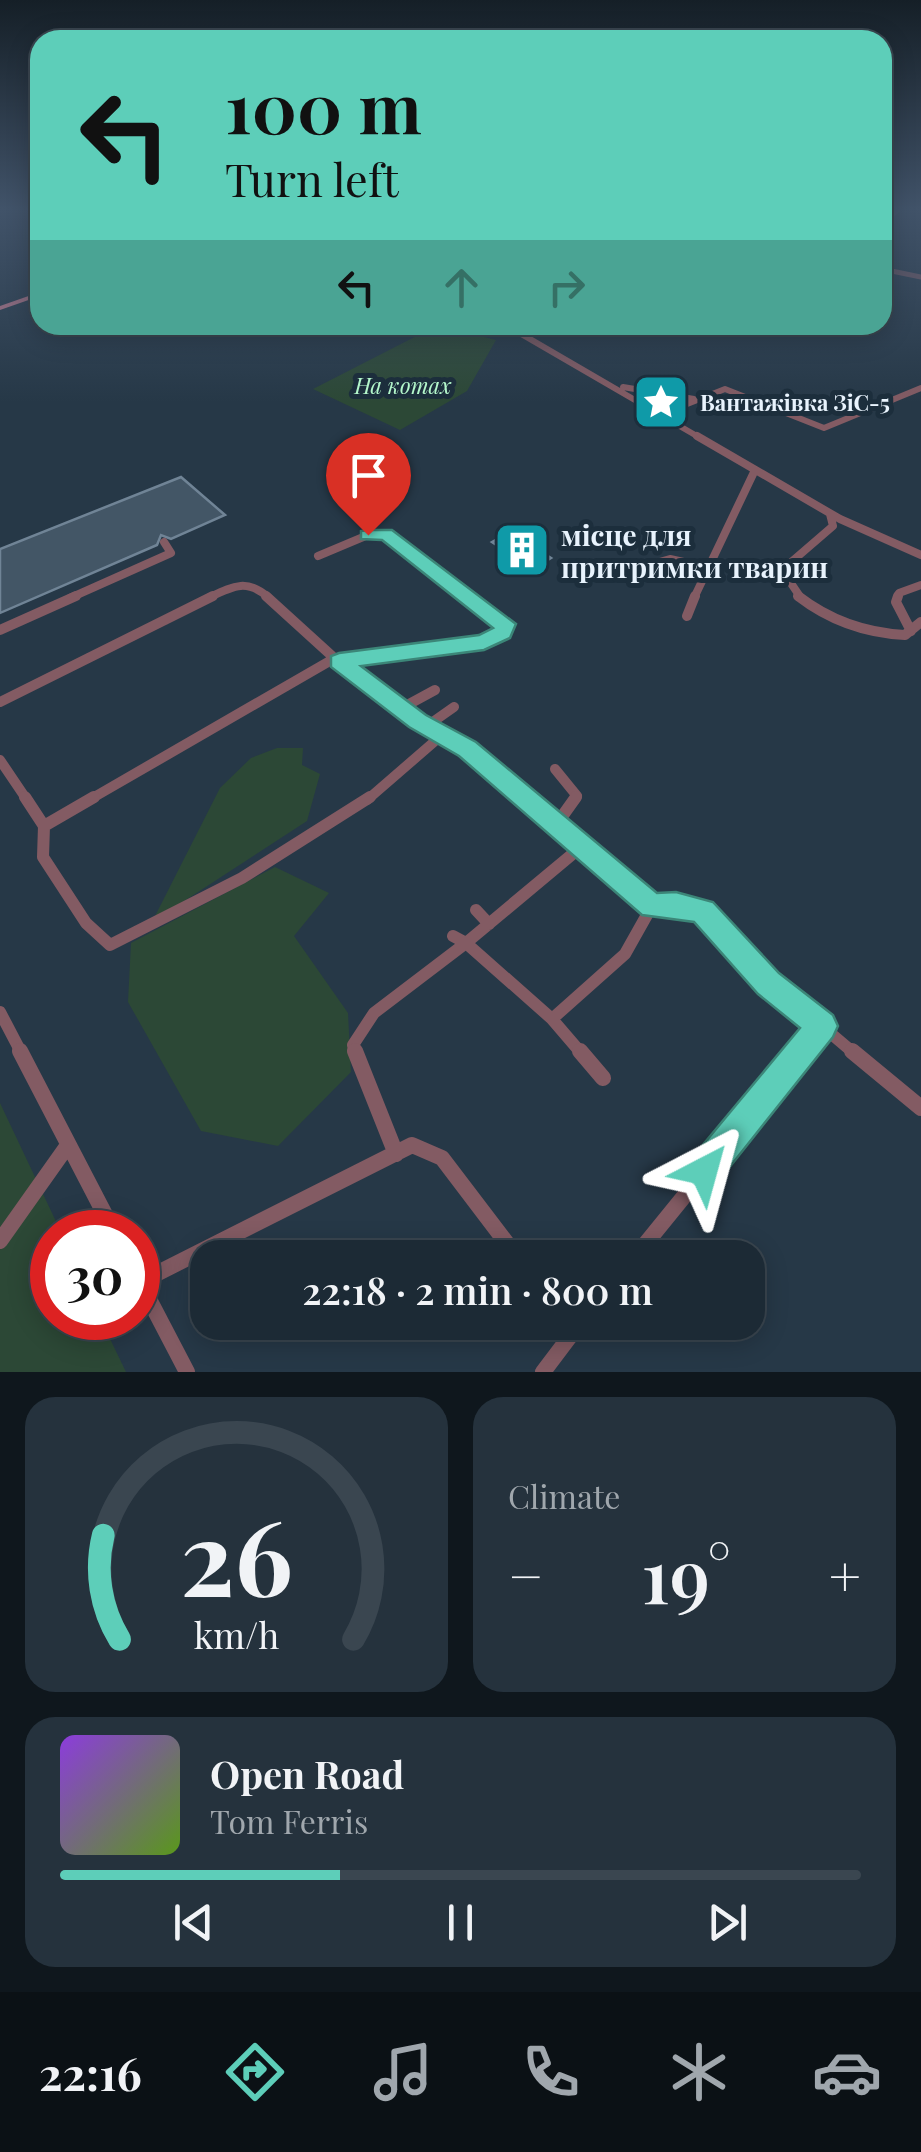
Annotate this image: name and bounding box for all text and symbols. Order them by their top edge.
text: 100 m [225,58,422,152]
icon: left [60,70,190,200]
text: Turn left [225,148,399,208]
icon: left [329,260,384,315]
icon: ahead [434,260,489,315]
icon: right [539,260,594,315]
park label: На котах [353,370,452,400]
place icon: Вантажівка ЗіС-5 [631,372,691,432]
place label: Вантажівка ЗіС-5 [700,387,890,417]
pin [326,433,411,536]
icon: arrive [341,448,396,503]
place label: місце для притримки тварин [561,516,828,585]
building icon: місце для притримки тварин [492,520,552,580]
position arrow [652,1119,756,1223]
speed limit sign: 30 [30,1210,160,1340]
text: 22:18 · 2 min · 800 m [302,1264,653,1315]
text: Climate [508,1474,620,1517]
text: 26 [180,1484,293,1623]
text: 19° [641,1523,731,1623]
text: − [508,1537,544,1611]
text: + [829,1537,861,1611]
text: km/h [194,1610,279,1658]
text: Open Road [210,1748,404,1799]
text: Tom Ferris [210,1799,368,1842]
icon: previous [166,1895,221,1950]
icon: pause [433,1895,488,1950]
icon: next [700,1895,755,1950]
icon: directions [220,2037,290,2107]
icon: music [368,2037,438,2107]
icon: phone [516,2037,586,2107]
icon: climate [664,2037,734,2107]
icon: car [812,2037,882,2107]
text: 22:16 [39,2042,142,2102]

